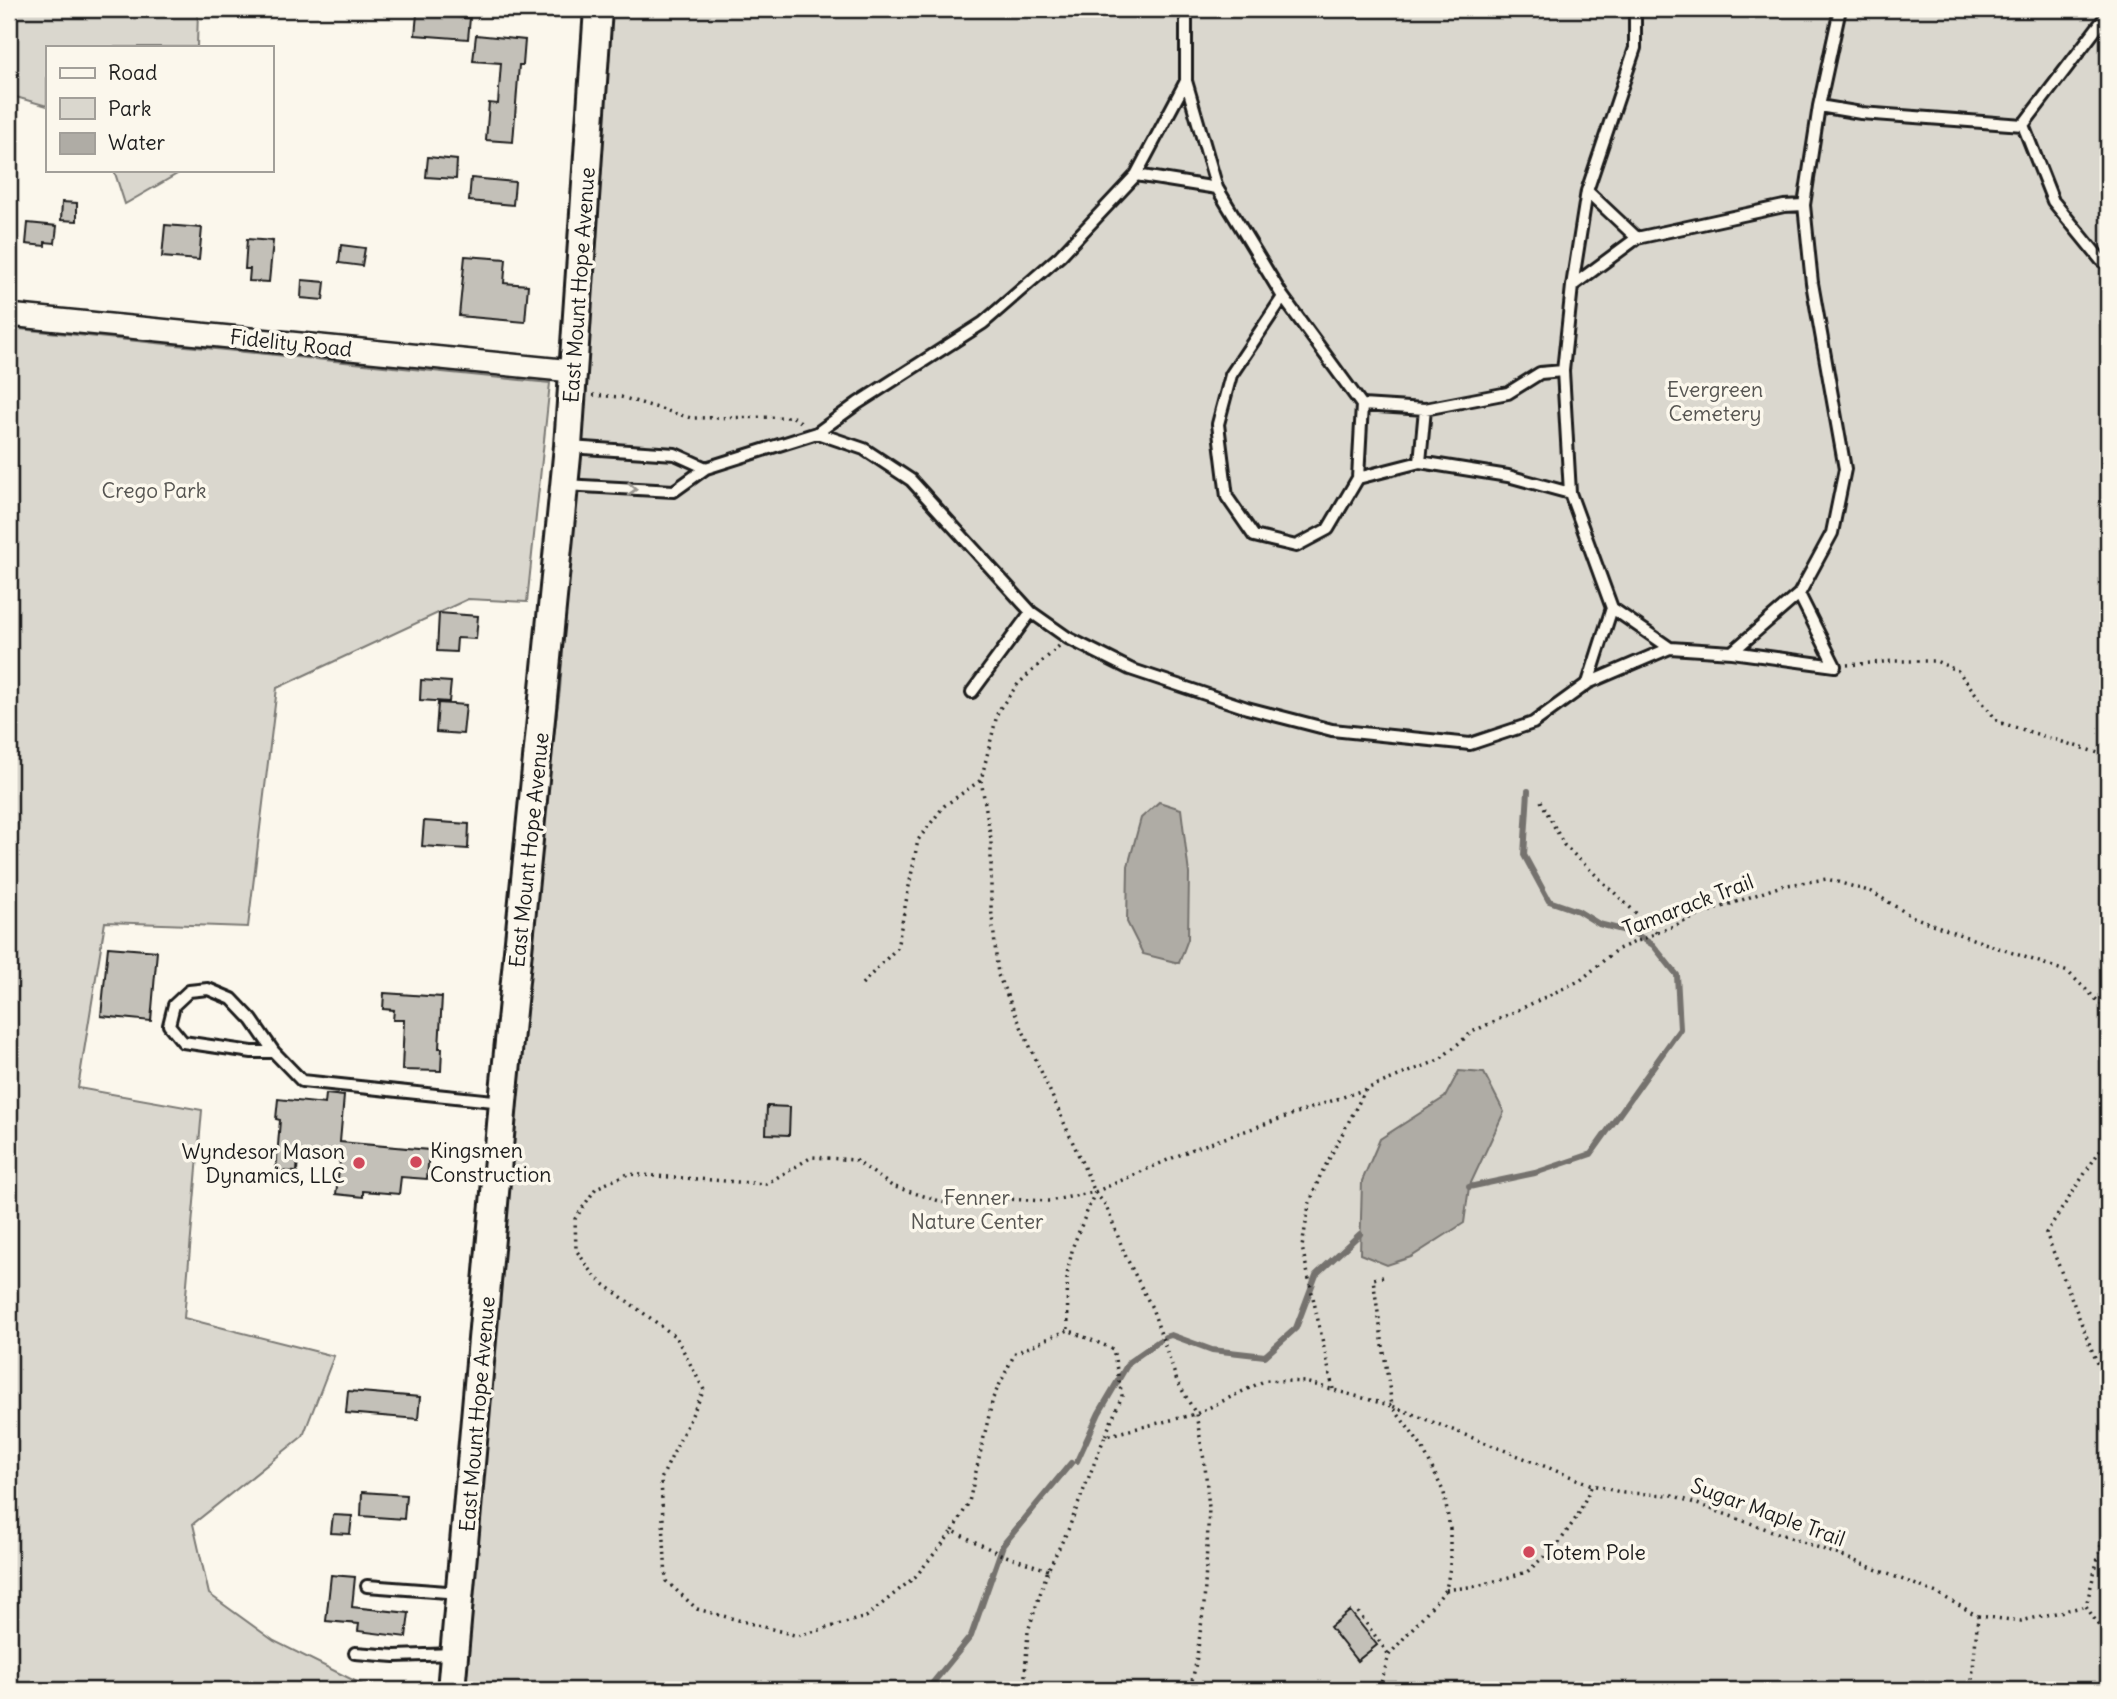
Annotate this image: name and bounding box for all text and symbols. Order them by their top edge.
legend [46,46,273,172]
text: Road [108,59,157,86]
text: Park [108,95,151,122]
text: Water [108,129,166,156]
street label: East Mount Hope Avenue [557,166,601,404]
street label: Fidelity Road [229,323,353,363]
park label: Evergreen Cemetery [1667,376,1763,427]
park label: Crego Park [102,477,206,504]
one-way arrow [627,481,638,496]
street label: East Mount Hope Avenue [503,731,555,969]
street label: Tamarack Trail [1619,868,1757,942]
place label: Kingsmen Construction [430,1137,551,1188]
place label: Wyndesor Mason Dynamics, LLC [181,1138,345,1189]
marker: Kingsmen Construction [408,1154,424,1170]
marker: Wyndesor Mason Dynamics, LLC [351,1155,367,1171]
park label: Fenner Nature Center [910,1184,1044,1235]
street label: East Mount Hope Avenue [453,1295,501,1533]
street label: Sugar Maple Trail [1687,1472,1849,1552]
place label: Totem Pole [1543,1539,1646,1566]
marker: Totem Pole [1521,1544,1537,1560]

